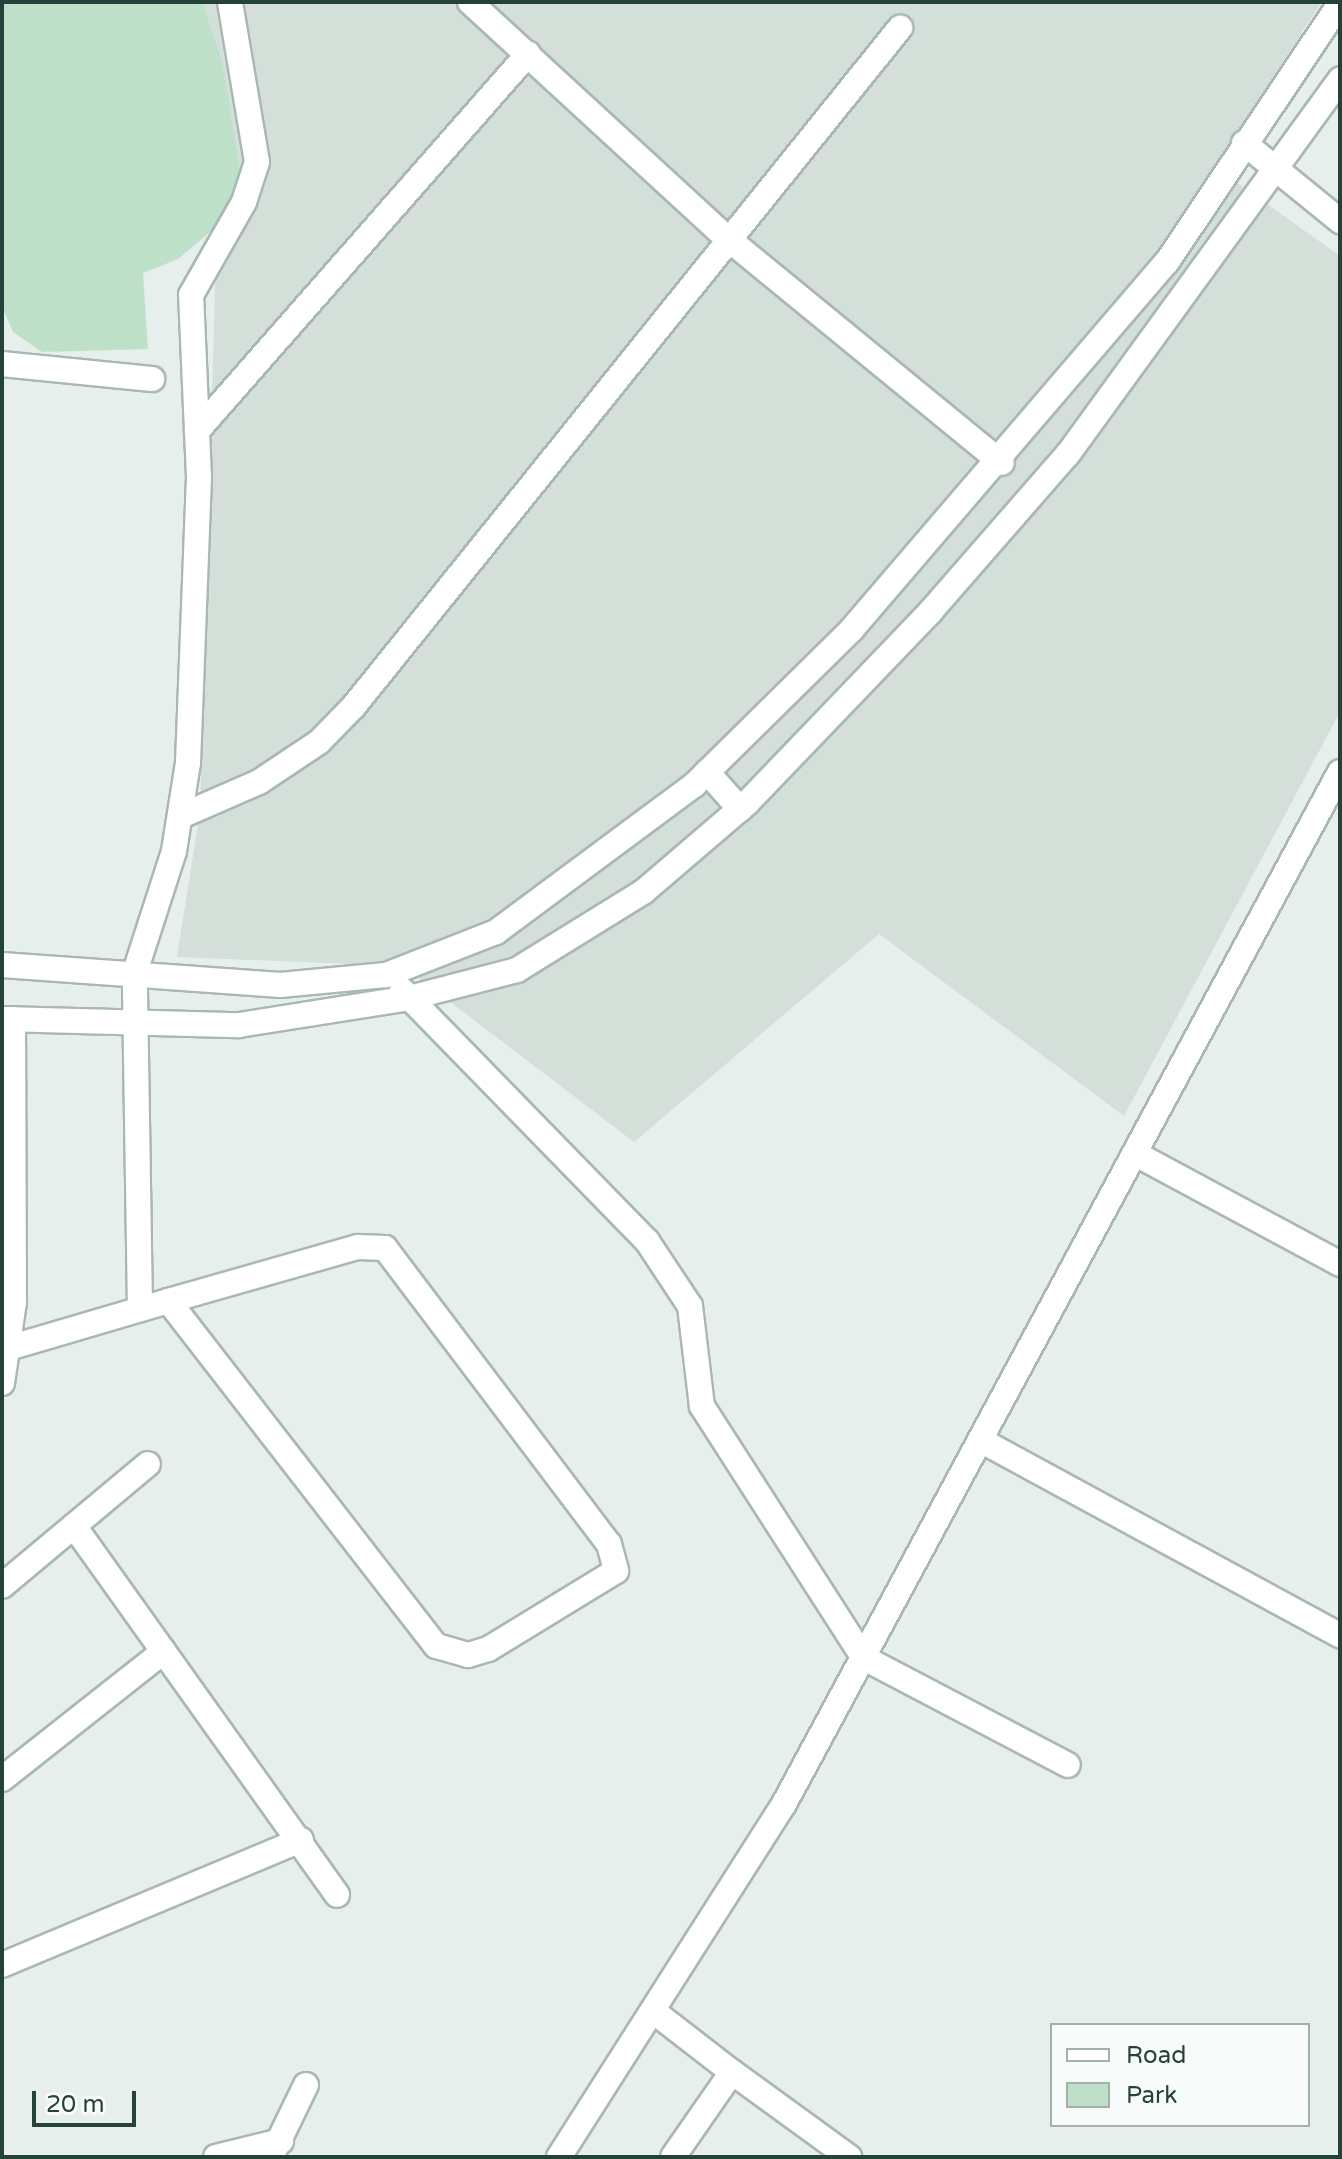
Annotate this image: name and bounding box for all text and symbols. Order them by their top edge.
legend [1050,2023,1310,2127]
text: Road [1126,2041,1186,2070]
scale bar [36,2075,140,2125]
text: Park [1126,2081,1177,2110]
text: 20 m [46,2090,104,2119]

